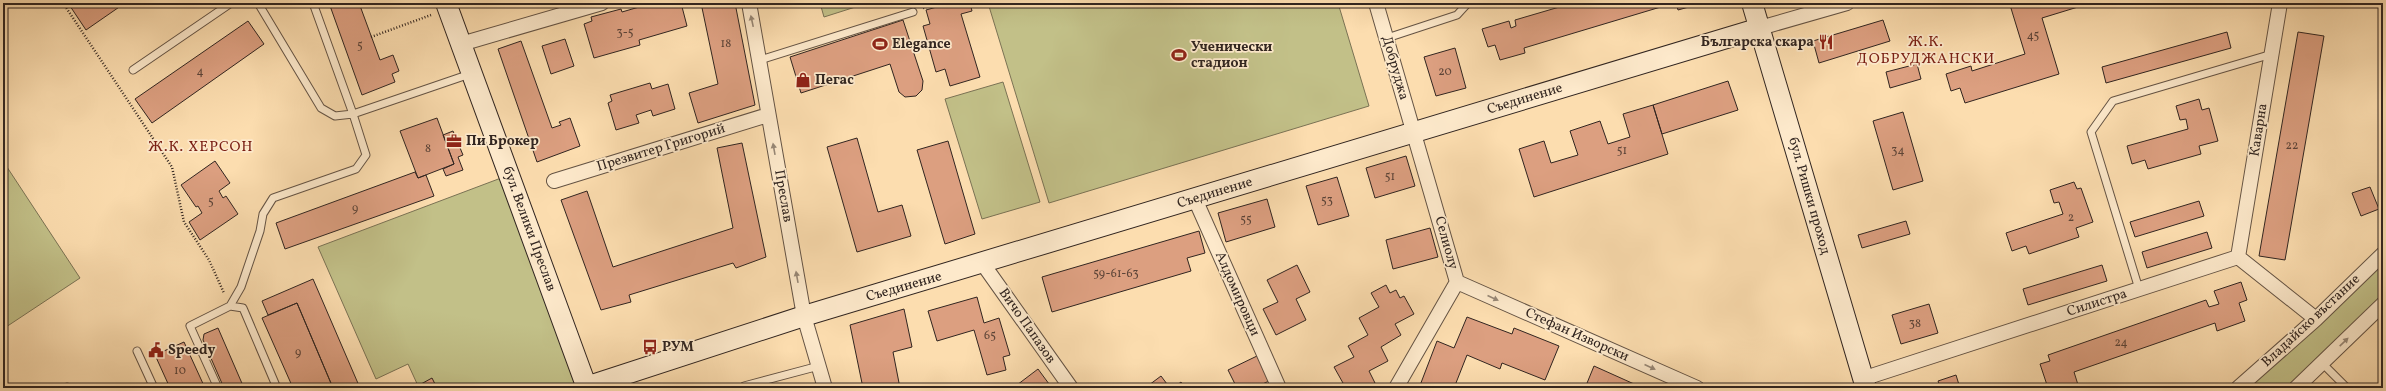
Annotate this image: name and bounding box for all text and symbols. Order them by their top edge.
one-way arrow [749,15,755,27]
house number: 3-5 [617,25,634,41]
house number: 45 [2027,28,2040,44]
district label: Ж.К. ДОБРУДЖАНСКИ [1857,32,1995,70]
place label: Българска скара [1701,33,1814,52]
restaurant icon: Българска скара [1817,33,1835,51]
street label: Добруджа [1377,34,1413,102]
sports icon: Elegance [871,35,889,53]
place label: Elegance [892,35,951,54]
house number: 18 [721,36,731,52]
house number: 5 [357,38,363,54]
place label: Ученически стадион [1191,38,1272,73]
sports icon: Ученически стадион [1170,46,1188,64]
house number: 4 [196,64,204,80]
house number: 20 [1438,64,1452,80]
shop icon: Пегас [794,71,812,89]
place label: Пегас [815,71,854,90]
street label: Съединение [1485,78,1565,119]
street label: Каварна [2245,102,2273,158]
street label: Презвитер Григорий [594,119,728,177]
office icon: Пи Брокер [445,132,463,150]
place label: Пи Брокер [466,132,539,151]
street label: бул. Ришки проход [1783,135,1835,257]
district label: Ж.К. ХЕРСОН [148,137,254,158]
house number: 22 [2286,138,2298,154]
house number: 8 [425,141,431,157]
one-way arrow [771,143,777,155]
house number: 51 [1617,143,1627,159]
house number: 34 [1891,143,1905,159]
street label: бул. Велики Преслав [498,164,560,294]
street label: Преслав [769,168,797,224]
house number: 51 [1385,169,1395,185]
street label: Съединение [1175,172,1255,213]
house number: 53 [1321,193,1333,209]
house number: 5 [208,194,214,210]
house number: 9 [352,201,358,217]
house number: 2 [2068,210,2074,226]
house number: 55 [1240,212,1252,228]
street label: Селиолу [1429,214,1463,272]
street label: Алдомировци [1210,249,1264,340]
house number: 59-61-63 [1093,266,1139,282]
street label: Съединение [864,267,944,307]
street label: Владайско въстание [2258,270,2365,372]
one-way arrow [794,271,800,283]
street label: Вичо Папазов [994,284,1060,368]
street label: Силистра [2064,284,2130,322]
one-way arrow [1487,295,1499,301]
street label: Стефан Изворски [1522,304,1632,367]
house number: 38 [1909,316,1921,332]
house number: 65 [984,328,996,344]
house number: 24 [2114,335,2128,351]
one-way arrow [2339,337,2349,346]
bus stop icon: РУМ [641,338,659,356]
place label: РУМ [662,338,694,357]
public building icon: Speedy [147,341,165,359]
place label: Speedy [168,341,215,360]
house number: 9 [295,345,301,361]
house number: 10 [174,363,186,379]
one-way arrow [1645,365,1657,371]

